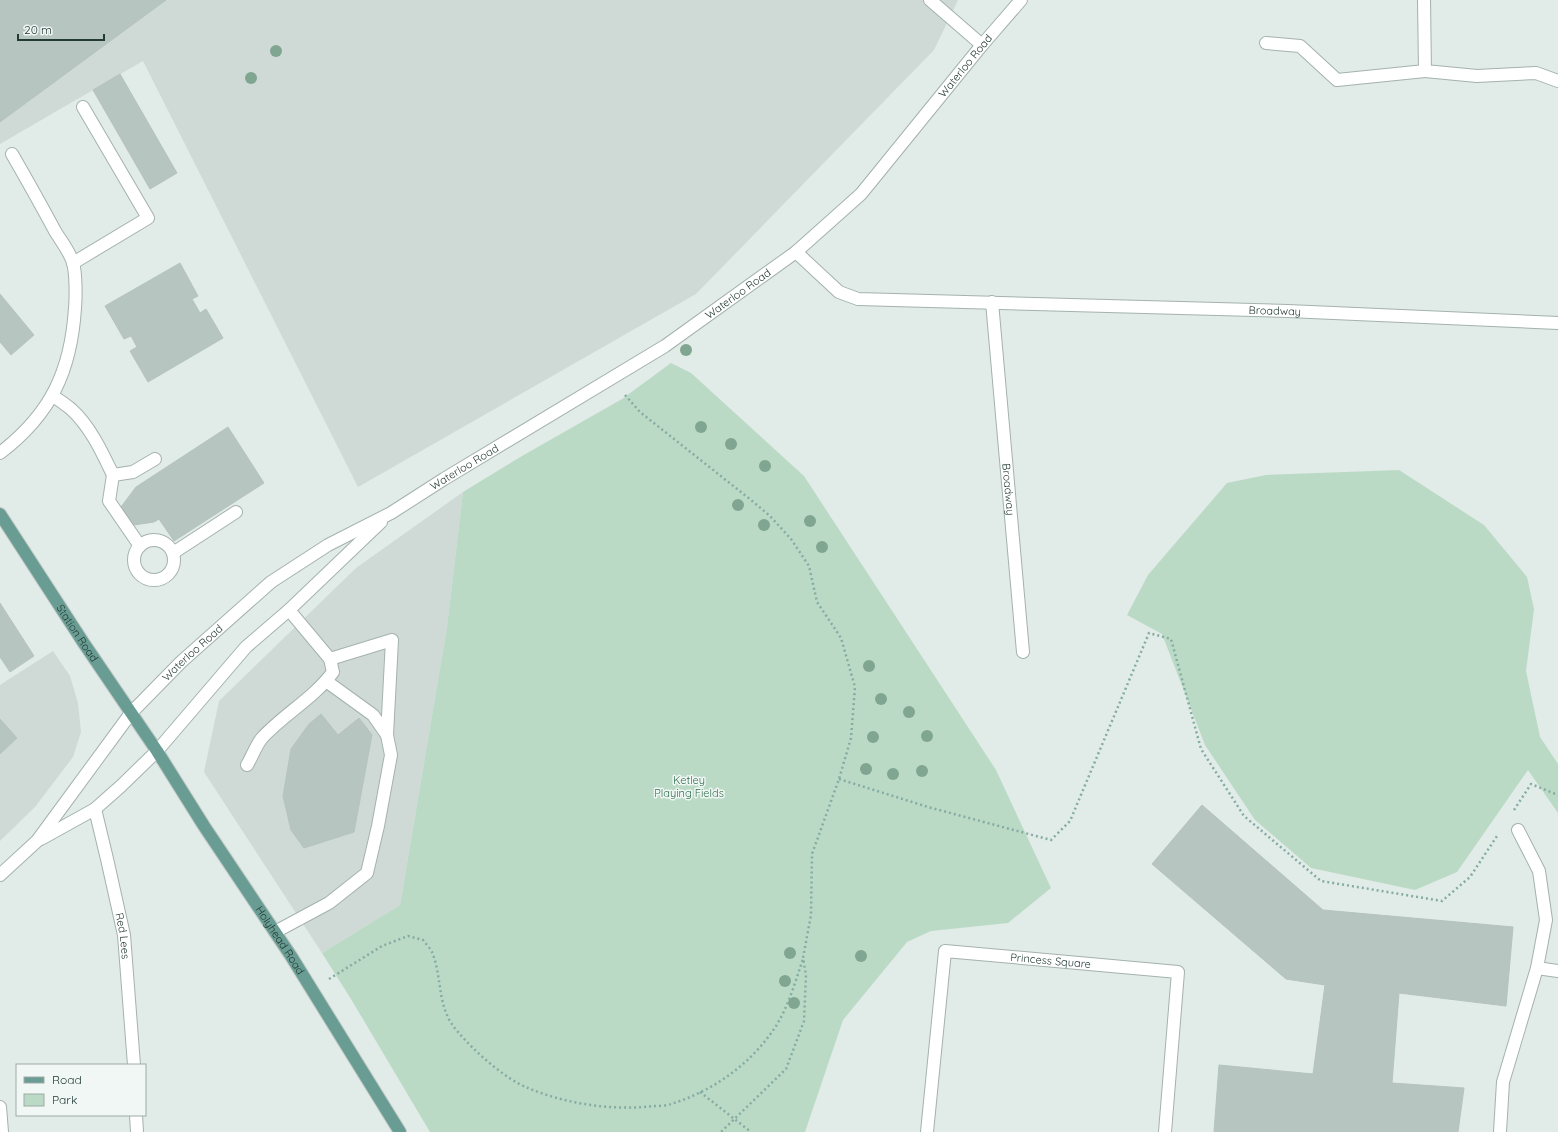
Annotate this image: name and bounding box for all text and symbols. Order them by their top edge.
scale bar [18,16,104,42]
text: 20 m [24,22,52,37]
street label: Waterloo Road [935,31,995,100]
street label: Waterloo Road [702,266,773,322]
street label: Broadway [1248,303,1301,319]
street label: Waterloo Road [427,441,501,493]
street label: Broadway [999,463,1018,516]
street label: Station Road [53,602,101,665]
street label: Waterloo Road [159,621,225,684]
park label: Ketley Playing Fields [654,773,724,800]
street label: Holyhead Road [252,903,308,977]
street label: Red Lees [112,911,133,960]
street label: Princess Square [1010,950,1092,971]
legend [16,1064,146,1116]
text: Road [52,1072,82,1087]
text: Park [52,1092,77,1107]

